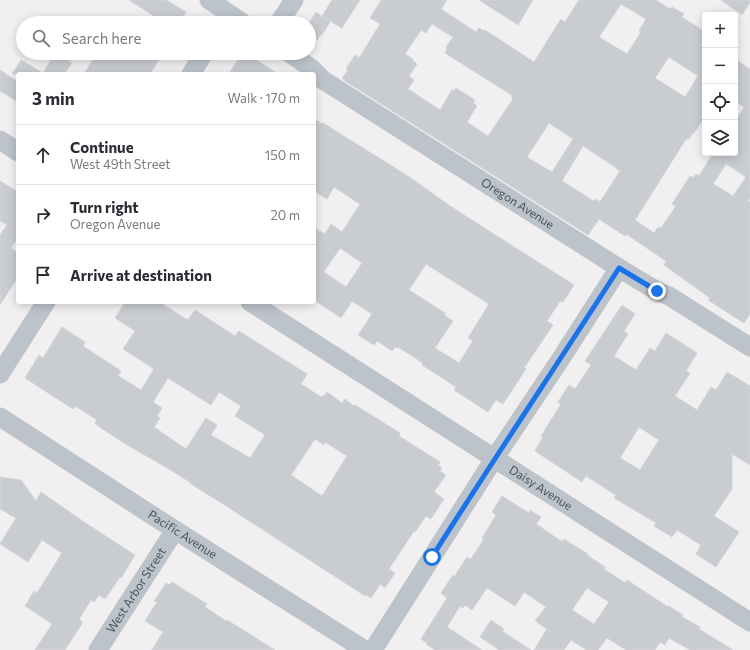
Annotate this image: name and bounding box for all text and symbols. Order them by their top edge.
map controls [702,12,738,156]
button: + [702,12,738,48]
search box [16,16,316,60]
icon: search [30,27,52,49]
text: Search here [62,29,141,47]
button: − [702,48,738,84]
button: locate [702,84,738,120]
text: 3 min [32,88,75,109]
text: Walk · 170 m [228,90,300,106]
button: layers [702,120,738,156]
text: Continue [70,138,134,156]
icon: ahead [32,144,54,166]
text: 150 m [265,147,300,163]
text: West 49th Street [70,156,171,172]
street label: Oregon Avenue [479,174,557,231]
text: Turn right [70,198,139,216]
icon: right [32,204,54,226]
text: 20 m [271,207,300,223]
text: Oregon Avenue [70,216,160,232]
icon: arrive [32,264,54,286]
text: Arrive at destination [70,266,212,284]
route end [648,282,666,300]
street label: Daisy Avenue [507,462,575,512]
street label: Pacific Avenue [146,507,220,561]
street label: West Arbor Street [103,544,168,635]
route start [423,548,441,566]

